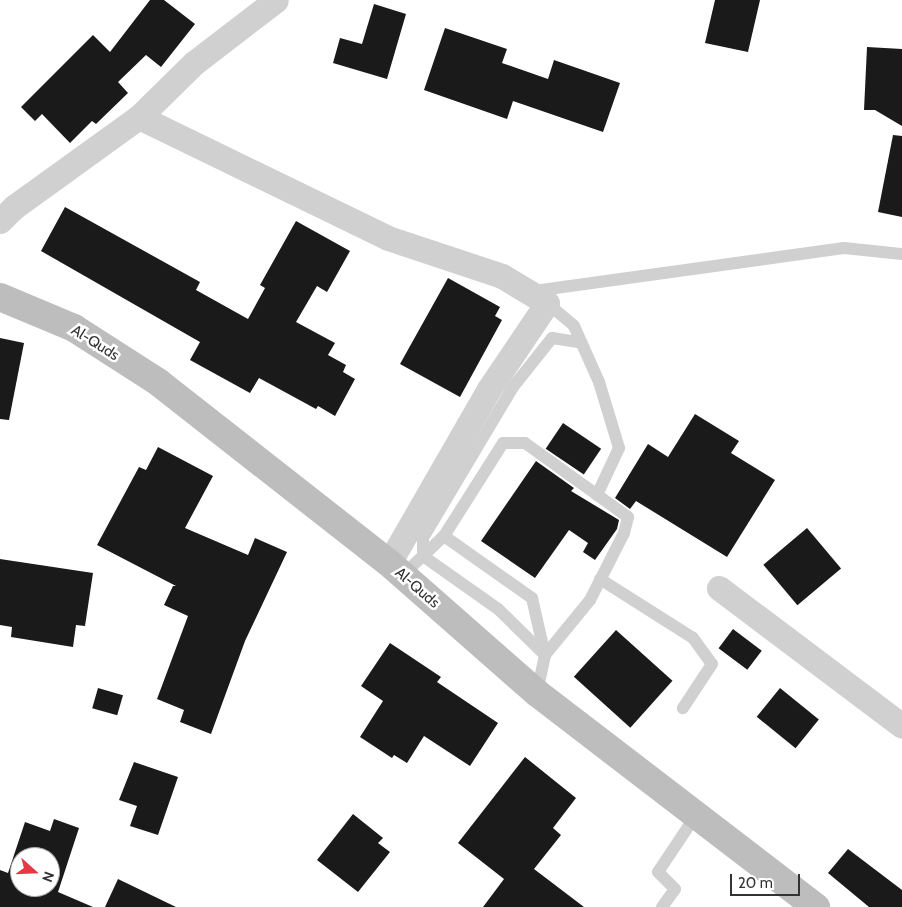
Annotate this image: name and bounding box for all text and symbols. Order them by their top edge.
street label: Al-Quds [68,321,122,365]
street label: Al-Quds [391,564,443,612]
north arrow [10,847,60,897]
scale bar [732,864,802,896]
text: N [38,869,58,885]
text: 20 m [738,874,773,892]

